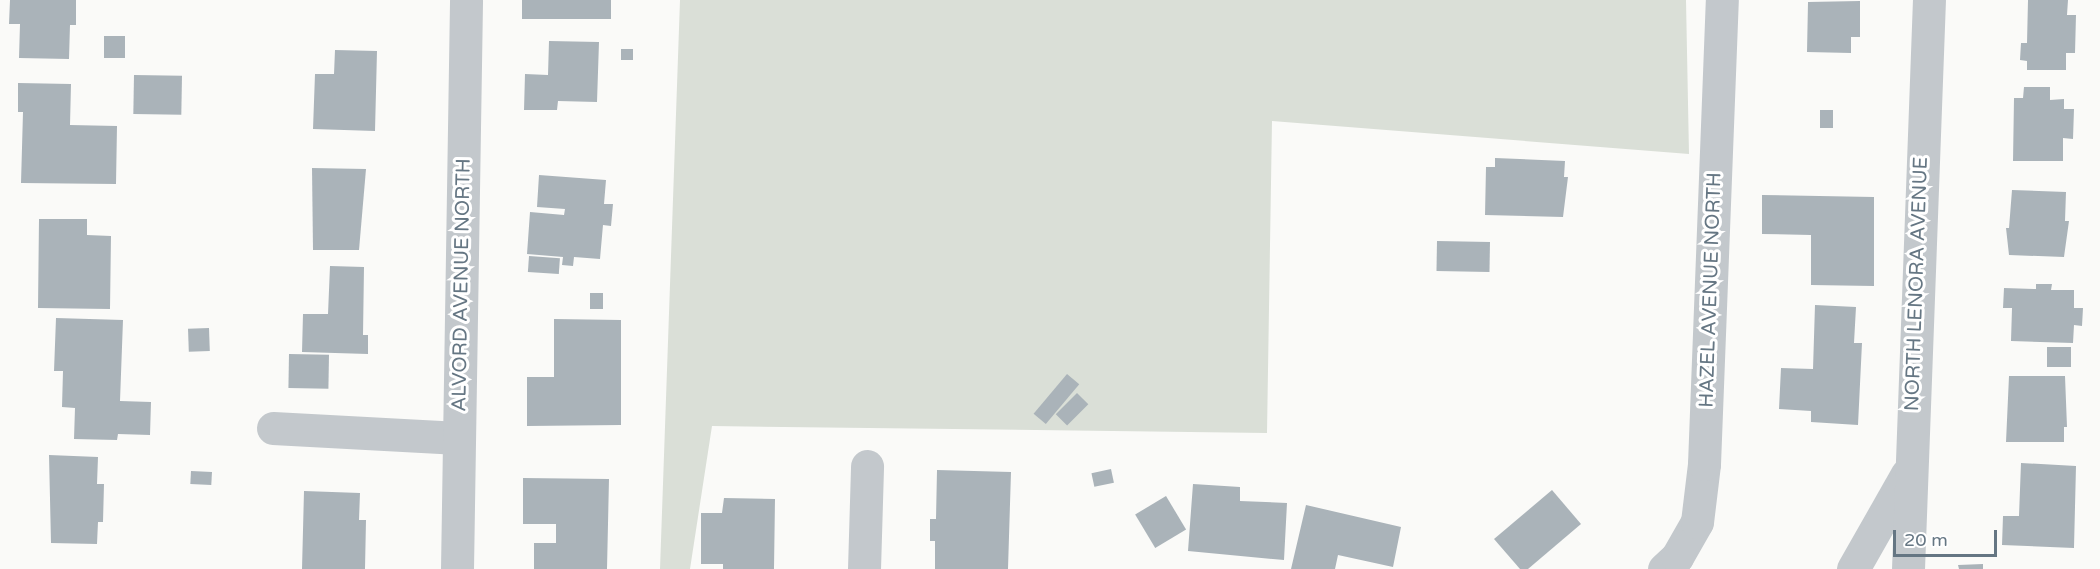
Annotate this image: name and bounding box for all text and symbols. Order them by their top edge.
street label: NORTH LENORA AVENUE [1901,156,1933,412]
street label: ALVORD AVENUE NORTH [448,158,476,412]
street label: HAZEL AVENUE NORTH [1695,172,1727,408]
scale bar [1896,518,2000,556]
text: 20 m [1904,529,1948,551]

